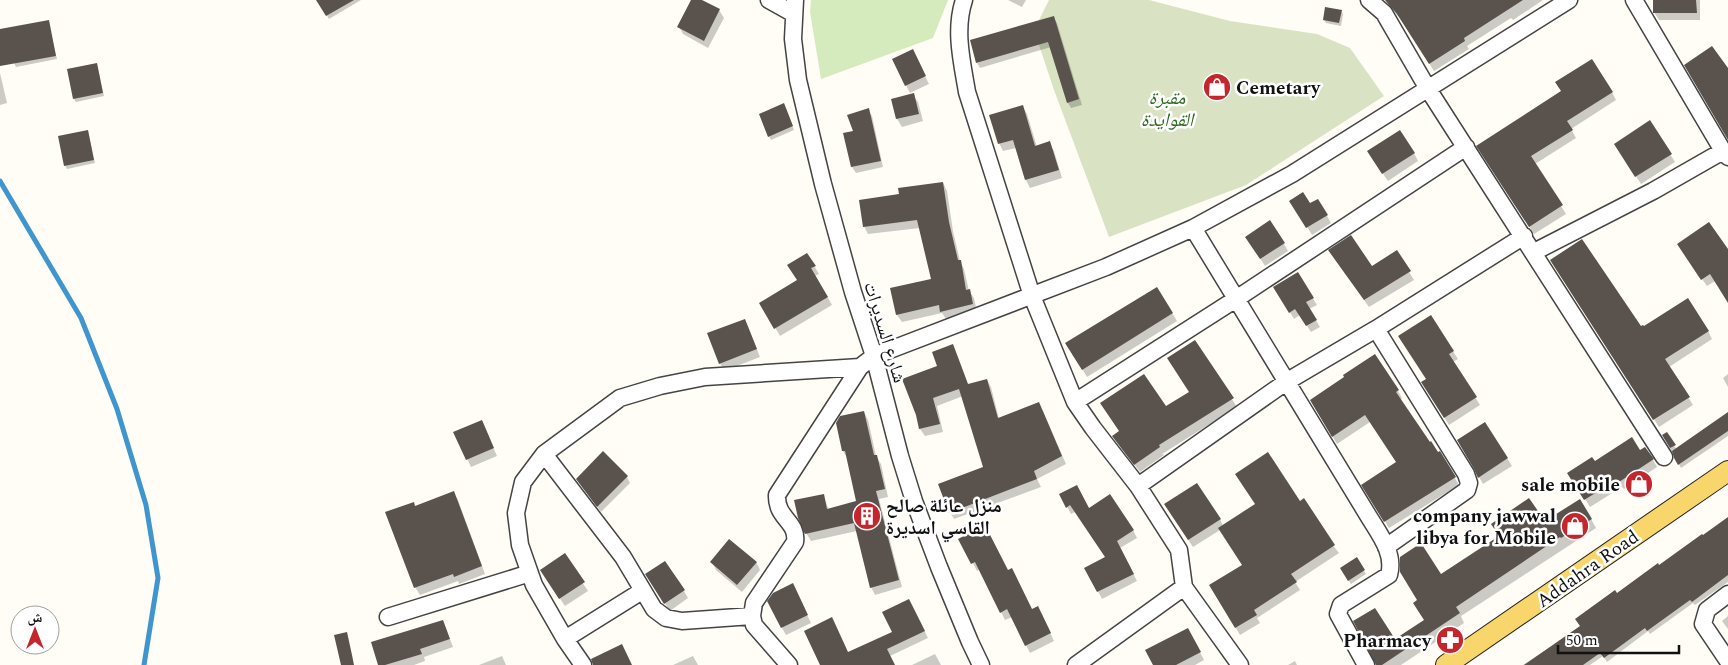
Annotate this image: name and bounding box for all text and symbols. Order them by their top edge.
shop icon: Cemetary [1202,72,1232,102]
place label: Cemetary [1236,74,1321,103]
park label: مقبرة القوايدة [1141,84,1195,135]
street label: شارع السديرات [855,278,914,387]
shop icon: sale mobile [1624,469,1654,499]
place label: sale mobile [1521,471,1620,500]
place label: منزل عائلة صالح القاسي اسديرة [886,492,1002,543]
building icon: منزل عائلة صالح القاسي اسديرة [852,501,882,531]
place label: company jawwal libya for Mobile [1413,502,1556,553]
shop icon: company jawwal libya for Mobile [1560,511,1590,541]
street label: Addahra Road [1530,523,1645,616]
north arrow [10,605,60,655]
text: ش [28,607,43,628]
scale bar [1558,622,1679,654]
pharmacy icon: Pharmacy [1435,625,1465,655]
place label: Pharmacy [1343,627,1432,656]
text: 50 m [1566,629,1598,652]

